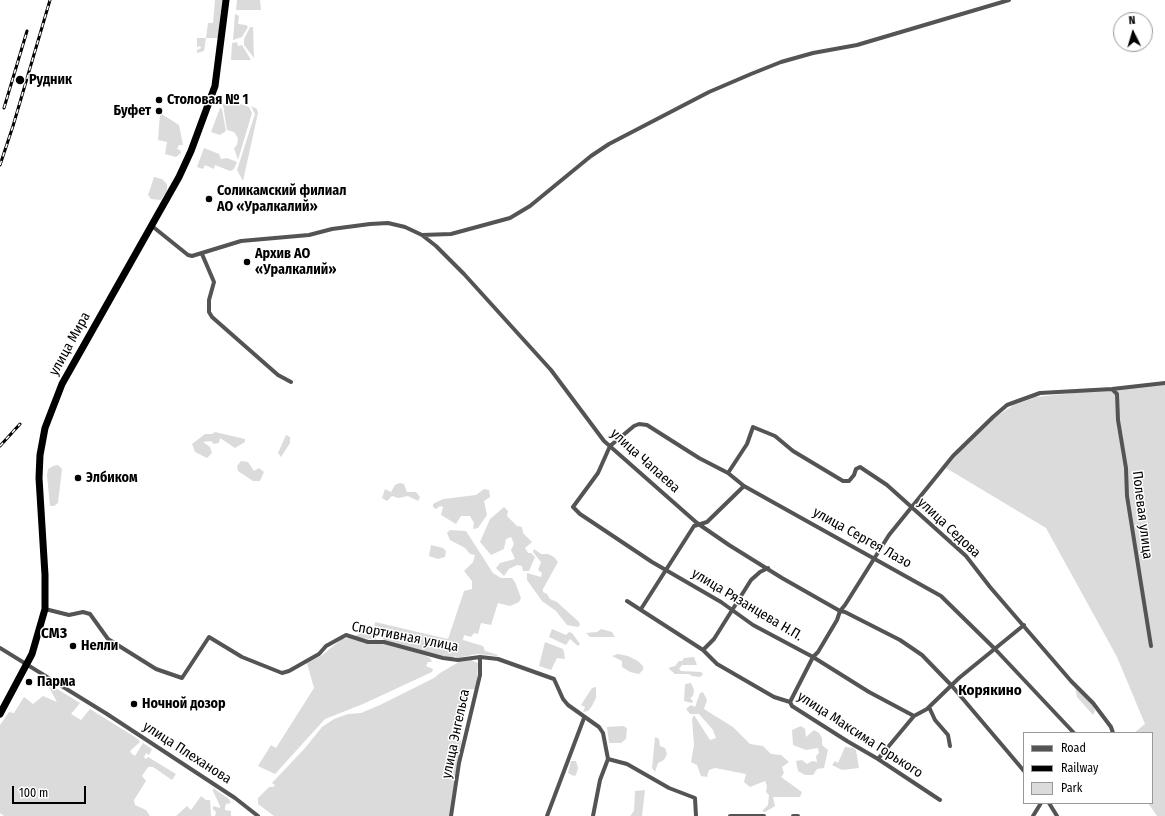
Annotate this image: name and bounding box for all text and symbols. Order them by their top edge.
north arrow [1113,12,1153,52]
text: N [1128,14,1136,27]
place label: Рудник [29,72,72,88]
marker: Рудник [14,74,26,86]
place label: Столовая № 1 [167,92,248,108]
marker: Столовая № 1 [154,95,164,105]
place label: Буфет [113,103,151,119]
marker: Буфет [154,106,164,116]
place label: Соликамский филиал АО «Уралкалий» [217,183,346,216]
marker: Соликамский филиал АО «Уралкалий» [204,194,214,204]
place label: Архив АО «Уралкалий» [255,246,336,278]
marker: Архив АО «Уралкалий» [242,257,252,267]
street label: улица Мира [46,309,94,379]
street label: улица Чапаева [607,425,683,497]
place label: Элбиком [86,470,138,486]
street label: Полевая улица [1128,470,1156,560]
marker: Элбиком [73,473,83,483]
street label: улица Седова [914,495,984,561]
street label: улица Сергея Лазо [810,504,914,572]
street label: улица Рязанцева Н.П. [688,565,806,645]
street label: Спортивная улица [350,618,460,656]
district label: СМЗ [41,625,67,643]
place label: Нелли [81,638,118,654]
marker: Нелли [68,641,78,651]
place label: Парма [37,674,76,690]
marker: Парма [24,677,34,687]
district label: Корякино [958,682,1022,700]
street label: улица Энгельса [438,688,474,780]
street label: улица Максима Горького [794,688,926,782]
place label: Ночной дозор [142,696,226,712]
marker: Ночной дозор [129,699,139,709]
street label: улица Плеханова [140,718,234,788]
legend [1023,732,1153,804]
text: Road [1061,741,1086,755]
text: Railway [1061,761,1098,775]
scale bar [14,778,88,804]
text: Park [1061,781,1082,795]
text: 100 m [19,786,48,800]

